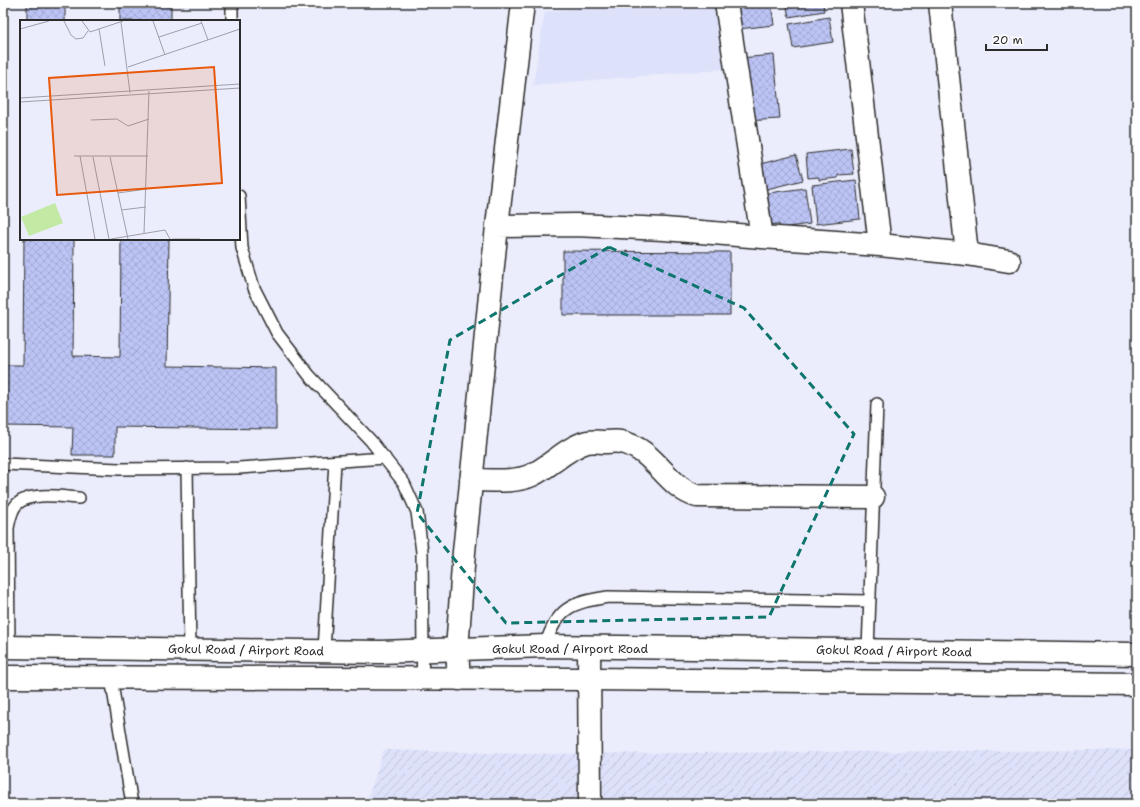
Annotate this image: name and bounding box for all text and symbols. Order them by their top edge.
inset map [20,20,240,240]
scale bar [986,26,1047,52]
text: 20 m [992,32,1023,48]
street label: Gokul Road / Airport Road [168,641,325,659]
street label: Gokul Road / Airport Road [492,641,648,657]
street label: Gokul Road / Airport Road [816,642,973,660]

